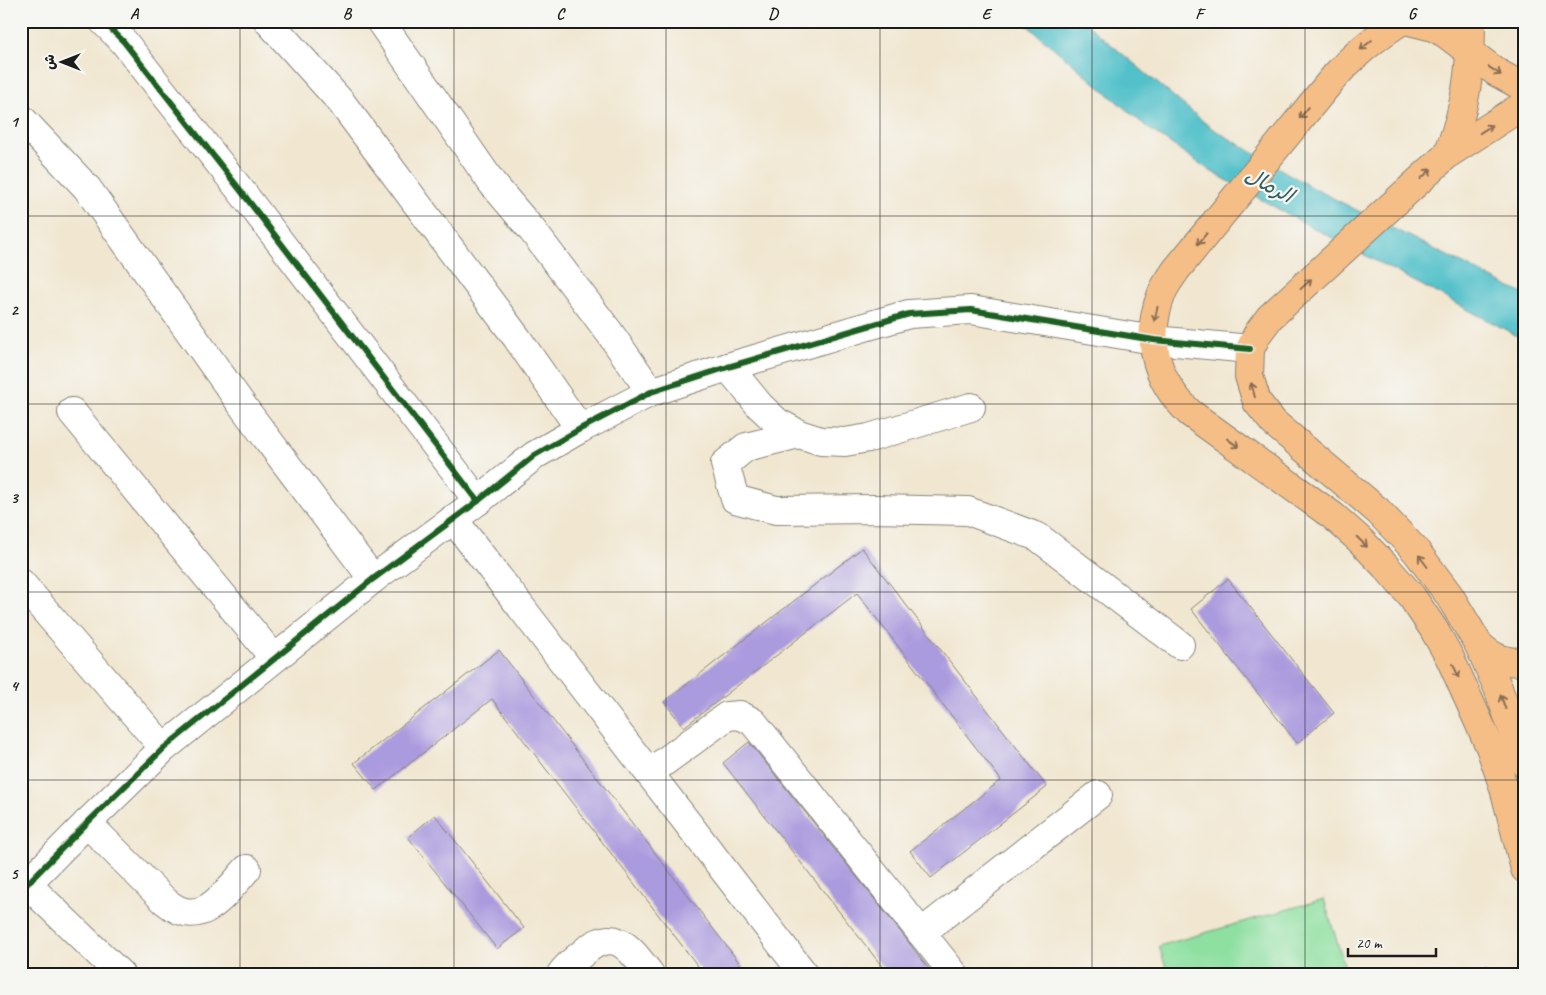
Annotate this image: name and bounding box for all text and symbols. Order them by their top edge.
text: A [130,4,140,24]
text: B [343,4,353,24]
text: C [556,4,566,24]
text: D [768,4,779,24]
text: E [982,4,993,24]
text: F [1195,4,1206,24]
text: G [1408,4,1418,24]
north arrow [38,38,88,88]
one-way arrow [1359,40,1372,51]
text: ش [41,54,58,70]
one-way arrow [1488,66,1502,76]
one-way arrow [1299,107,1310,120]
text: 1 [10,112,19,132]
one-way arrow [1479,123,1493,133]
water label: الرمال [1240,162,1300,210]
one-way arrow [1419,168,1432,180]
one-way arrow [1196,232,1207,245]
one-way arrow [1300,278,1313,290]
text: 2 [10,300,19,320]
one-way arrow [1151,306,1161,322]
one-way arrow [1248,383,1258,399]
one-way arrow [1226,438,1240,448]
text: 3 [10,488,19,508]
one-way arrow [1355,536,1368,548]
one-way arrow [1418,555,1429,568]
one-way arrow [1451,663,1461,678]
text: 4 [10,676,19,696]
one-way arrow [1498,695,1507,710]
text: 5 [11,864,20,884]
scale bar [1348,925,1436,957]
text: 20 m [1356,934,1383,953]

